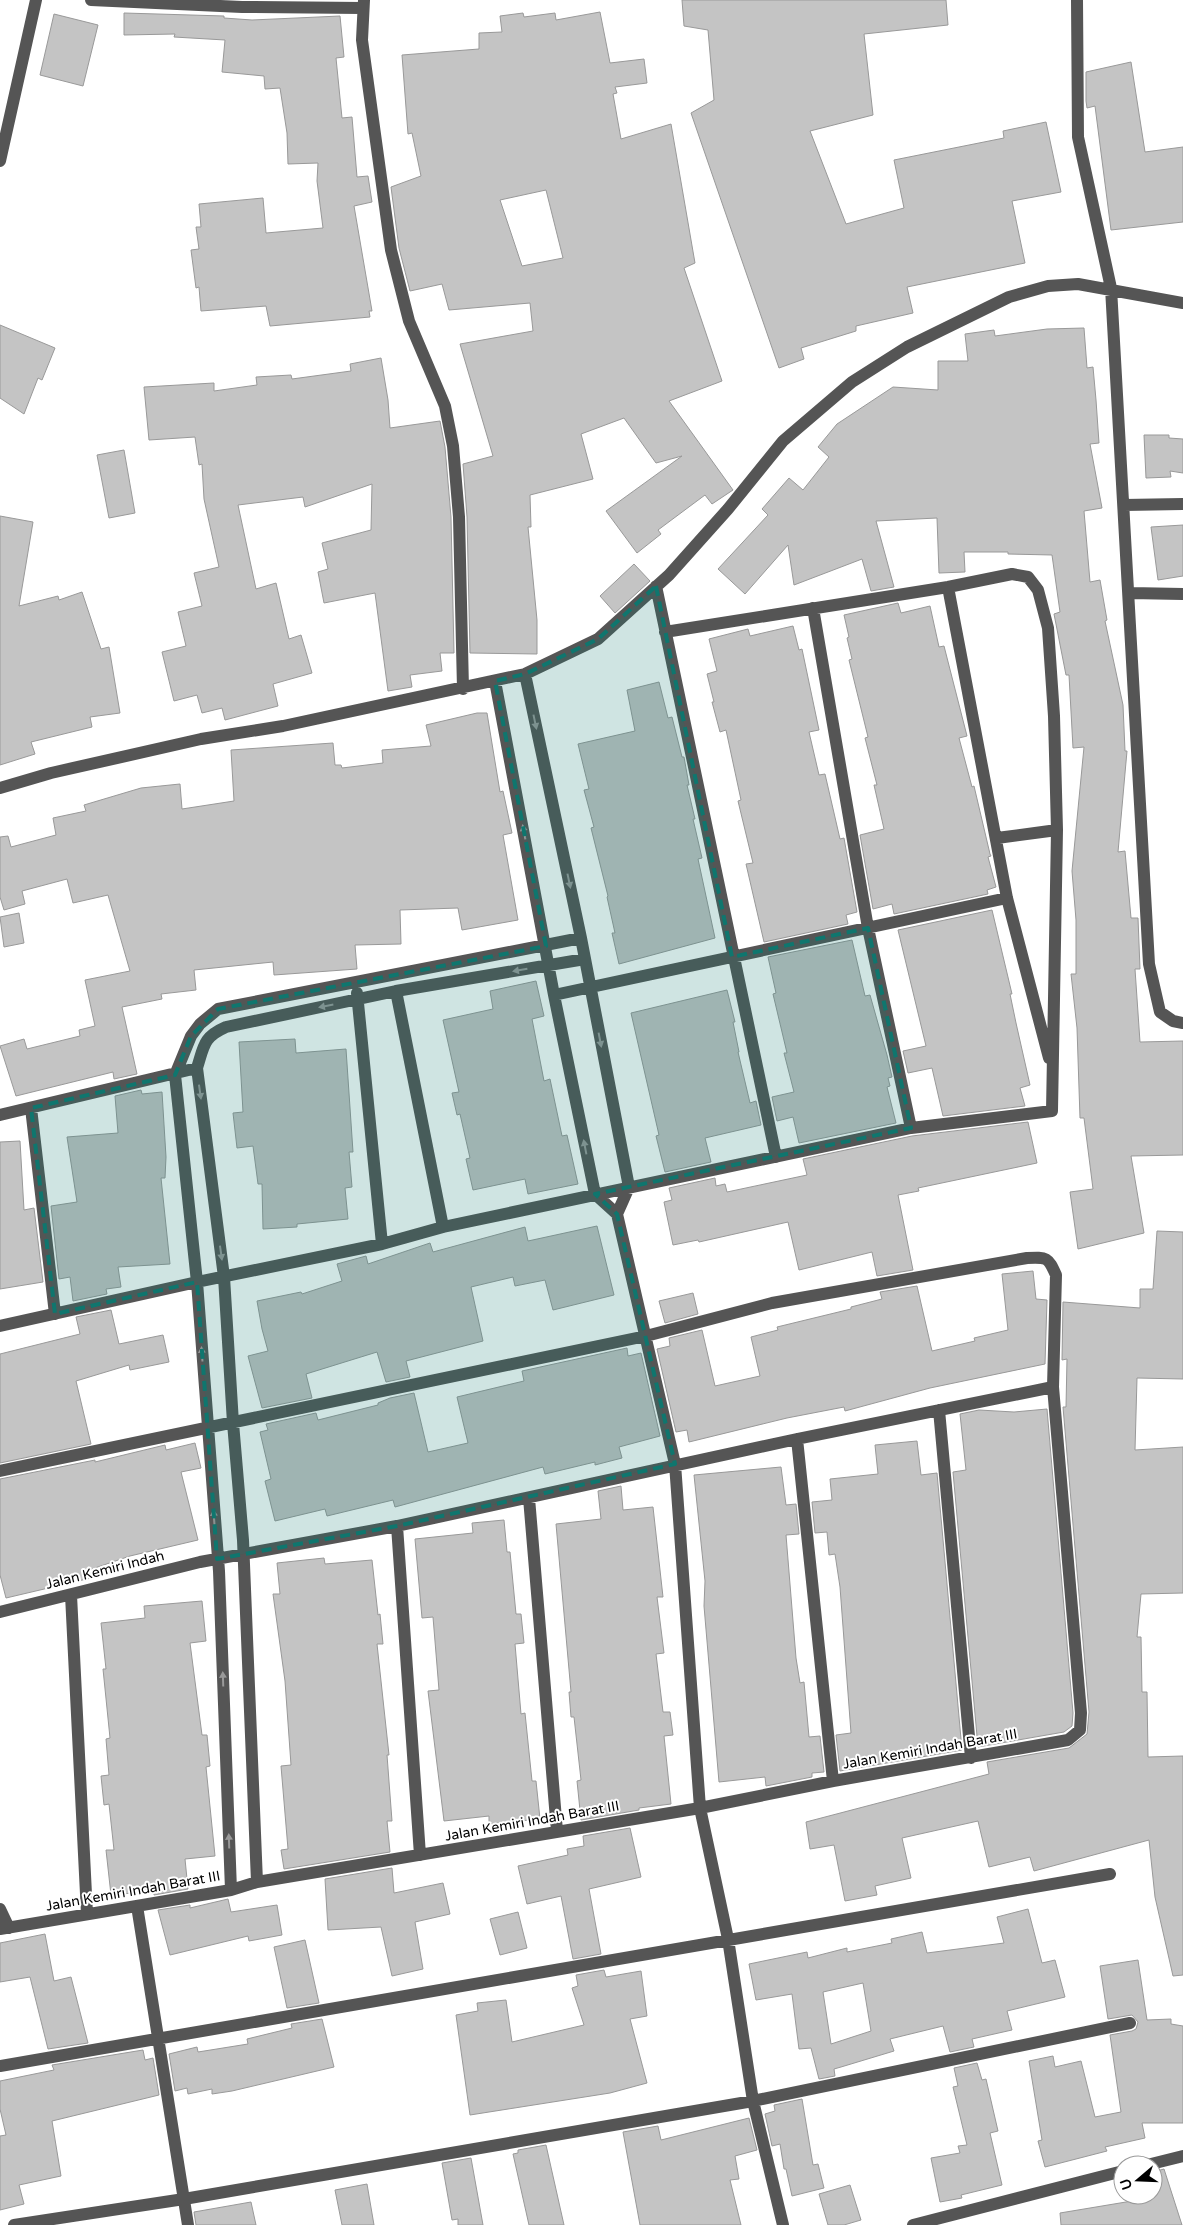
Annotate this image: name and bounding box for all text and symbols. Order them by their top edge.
one-way arrow [531,714,539,729]
one-way arrow [520,824,528,840]
one-way arrow [565,873,573,888]
one-way arrow [511,966,527,974]
one-way arrow [317,1003,333,1011]
one-way arrow [596,1033,604,1048]
one-way arrow [196,1084,204,1100]
one-way arrow [581,1139,589,1154]
one-way arrow [217,1245,225,1261]
one-way arrow [198,1346,206,1362]
one-way arrow [210,1508,218,1524]
street label: Jalan Kemiri Indah [44,1547,166,1593]
one-way arrow [218,1671,226,1687]
street label: Jalan Kemiri Indah Barat III [841,1725,1019,1773]
street label: Jalan Kemiri Indah Barat III [443,1797,621,1845]
one-way arrow [225,1833,233,1849]
street label: Jalan Kemiri Indah Barat III [44,1867,222,1915]
north arrow [1113,2155,1163,2205]
text: U [1116,2176,1136,2192]

